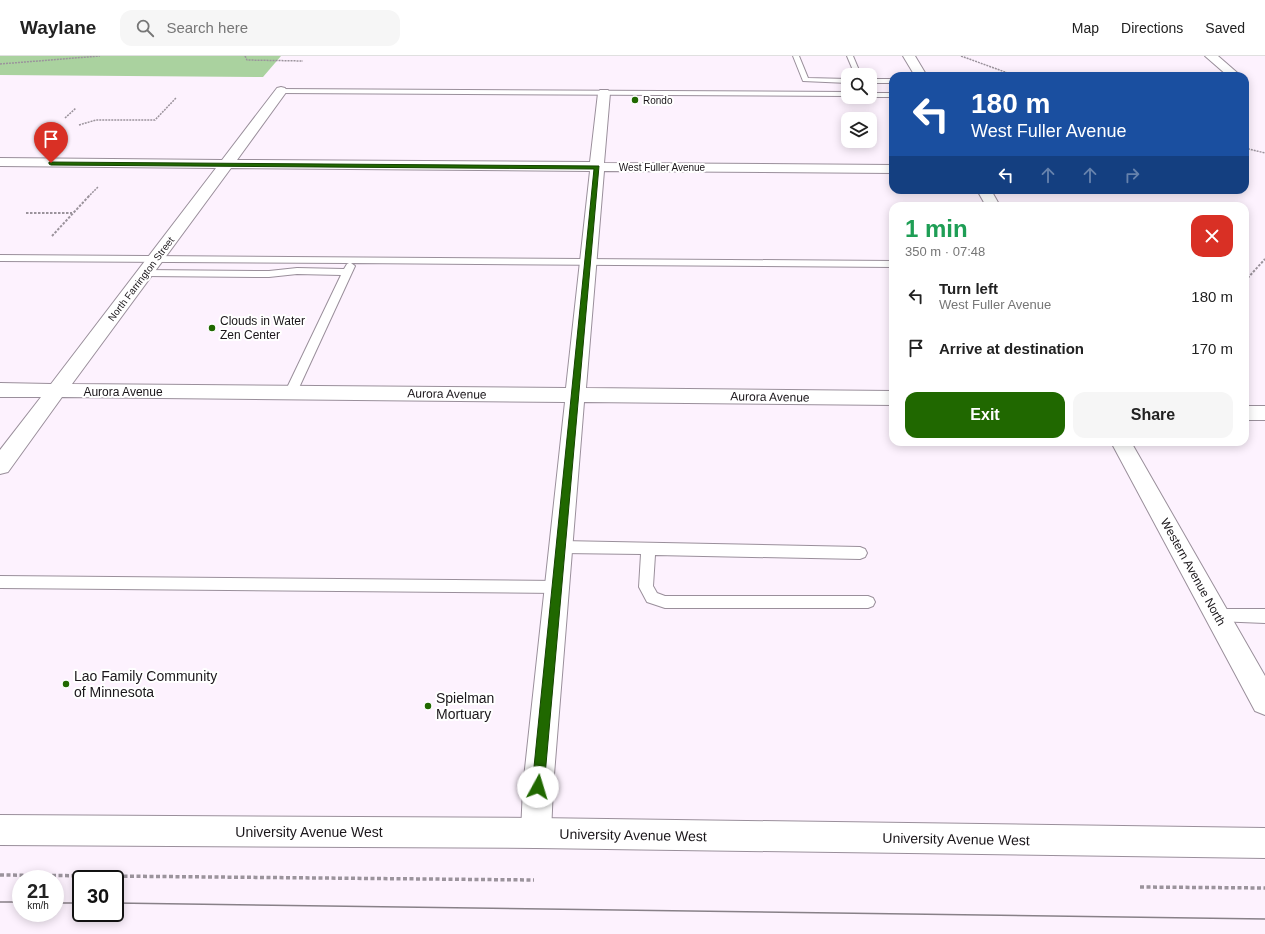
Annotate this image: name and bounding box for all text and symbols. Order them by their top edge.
search box [120,10,400,46]
text: Waylane [20,17,96,38]
icon: search [134,17,156,39]
text: Search here [166,19,248,36]
text: Map [1072,20,1099,36]
text: Directions [1121,20,1183,36]
text: Saved [1205,20,1245,36]
map controls [841,68,877,148]
button: search [841,68,877,104]
icon: left [905,88,957,140]
text: 180 m [971,88,1050,119]
marker: Rondo [630,95,640,105]
place label: Rondo [643,95,673,106]
button: layers [841,112,877,148]
text: West Fuller Avenue [971,121,1126,141]
pin [34,122,68,163]
icon: arrive [40,128,62,150]
street label: West Fuller Avenue [619,162,706,173]
icon: left [995,164,1017,186]
icon: ahead [1037,164,1059,186]
icon: ahead [1079,164,1101,186]
icon: right [1121,164,1143,186]
text: 1 min [905,215,968,242]
button: close [1191,215,1233,257]
street label: North Farrington Street [106,235,176,323]
text: 350 m · 07:48 [905,244,985,259]
text: Turn left [939,280,998,297]
icon: left [905,285,927,307]
text: 180 m [1191,288,1233,305]
text: West Fuller Avenue [939,297,1051,312]
place label: Clouds in Water Zen Center [220,314,305,342]
marker: Clouds in Water Zen Center [207,323,217,333]
icon: arrive [905,337,927,359]
text: Arrive at destination [939,340,1084,357]
text: 170 m [1191,340,1233,357]
street label: Aurora Avenue [83,385,163,399]
street label: Aurora Avenue [407,386,487,402]
street label: Aurora Avenue [730,389,810,405]
button: Exit [905,392,1065,438]
button: Share [1073,392,1233,438]
street label: Western Avenue North [1158,516,1228,628]
place label: Lao Family Community of Minnesota [74,668,217,700]
marker: Lao Family Community of Minnesota [61,679,71,689]
place label: Spielman Mortuary [436,690,494,722]
marker: Spielman Mortuary [423,701,433,711]
position arrow [517,766,559,808]
street label: University Avenue West [235,824,383,840]
street label: University Avenue West [559,826,707,844]
street label: University Avenue West [882,830,1030,848]
speed limit sign: 30 [72,870,124,922]
text: 21 [27,880,49,902]
text: km/h [27,900,49,911]

